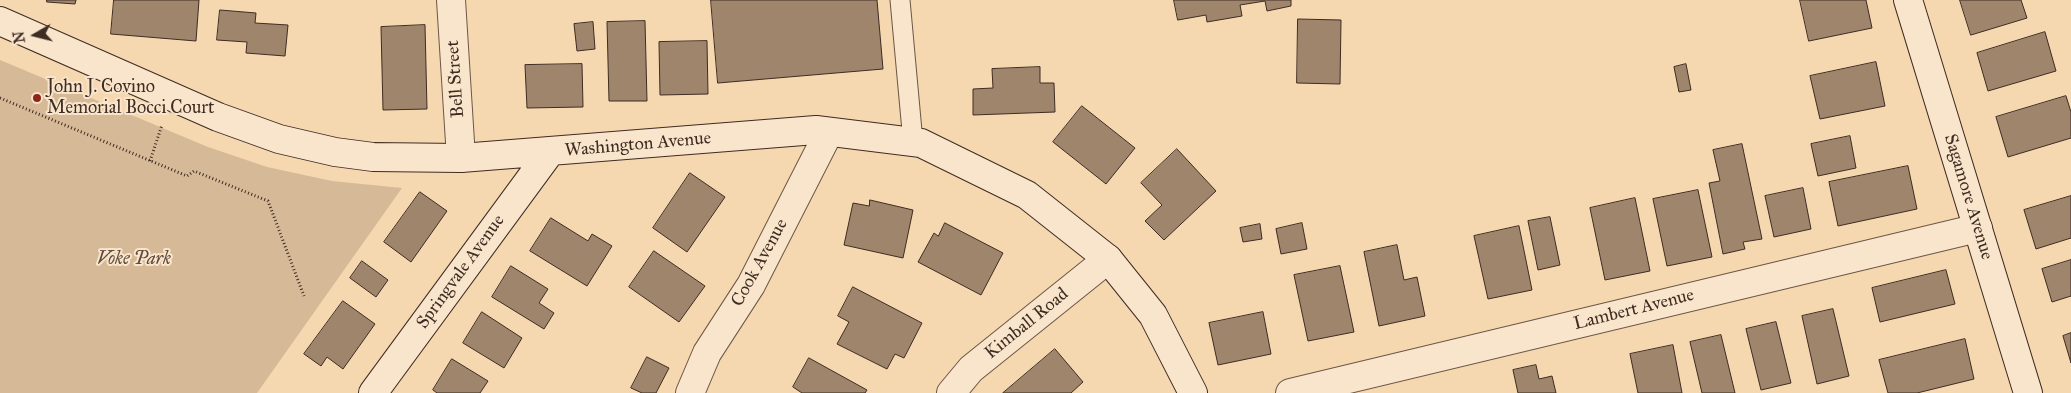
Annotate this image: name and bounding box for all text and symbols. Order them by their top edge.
north arrow [10,10,60,60]
text: N [10,30,29,44]
street label: Bell Street [443,39,469,119]
place label: John J. Covino Memorial Bocci Court [47,77,214,120]
marker: John J. Covino Memorial Bocci Court [31,92,43,104]
street label: Washington Avenue [564,128,712,162]
street label: Sagamore Avenue [1939,132,1997,262]
street label: Springvale Avenue [412,211,510,333]
street label: Cook Avenue [727,215,793,311]
park label: Voke Park [97,249,171,271]
street label: Kimball Road [981,284,1073,364]
street label: Lambert Avenue [1572,285,1696,335]

